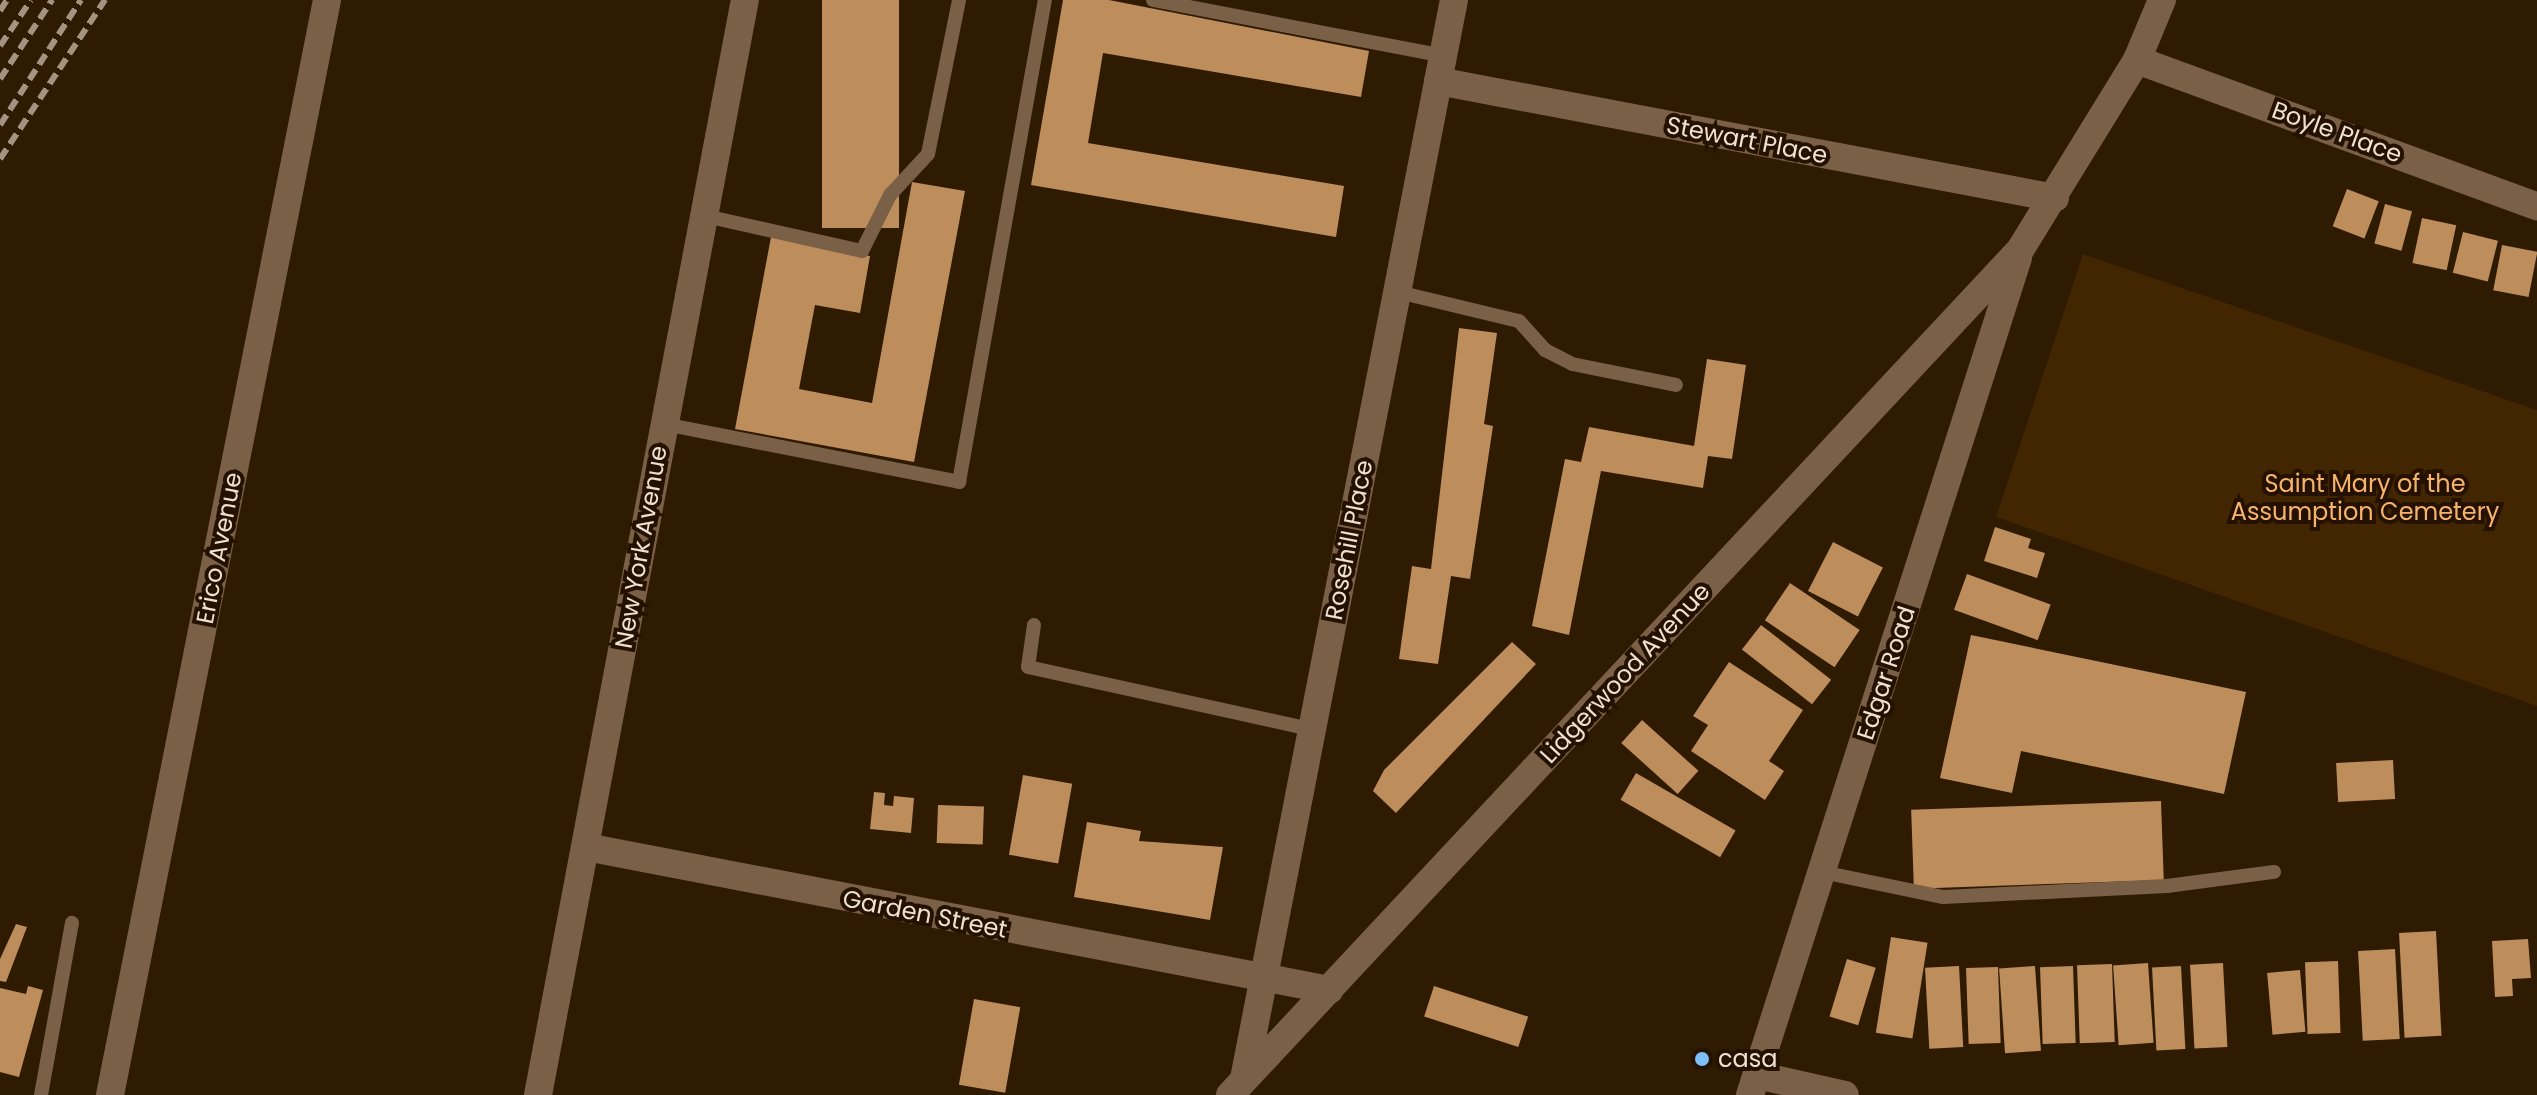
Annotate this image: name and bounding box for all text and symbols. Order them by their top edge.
street label: Boyle Place [2268,95,2406,169]
street label: Stewart Place [1664,110,1830,170]
street label: New York Avenue [609,444,673,650]
street label: Rosehill Place [1319,458,1379,622]
street label: Erico Avenue [190,470,248,626]
park label: Saint Mary of the Assumption Cemetery [2231,470,2499,526]
street label: Lidgerwood Avenue [1534,577,1716,769]
street label: Edgar Road [1851,603,1921,743]
street label: Garden Street [840,884,1010,944]
place label: casa [1718,1045,1778,1073]
marker: casa [1693,1050,1711,1068]

